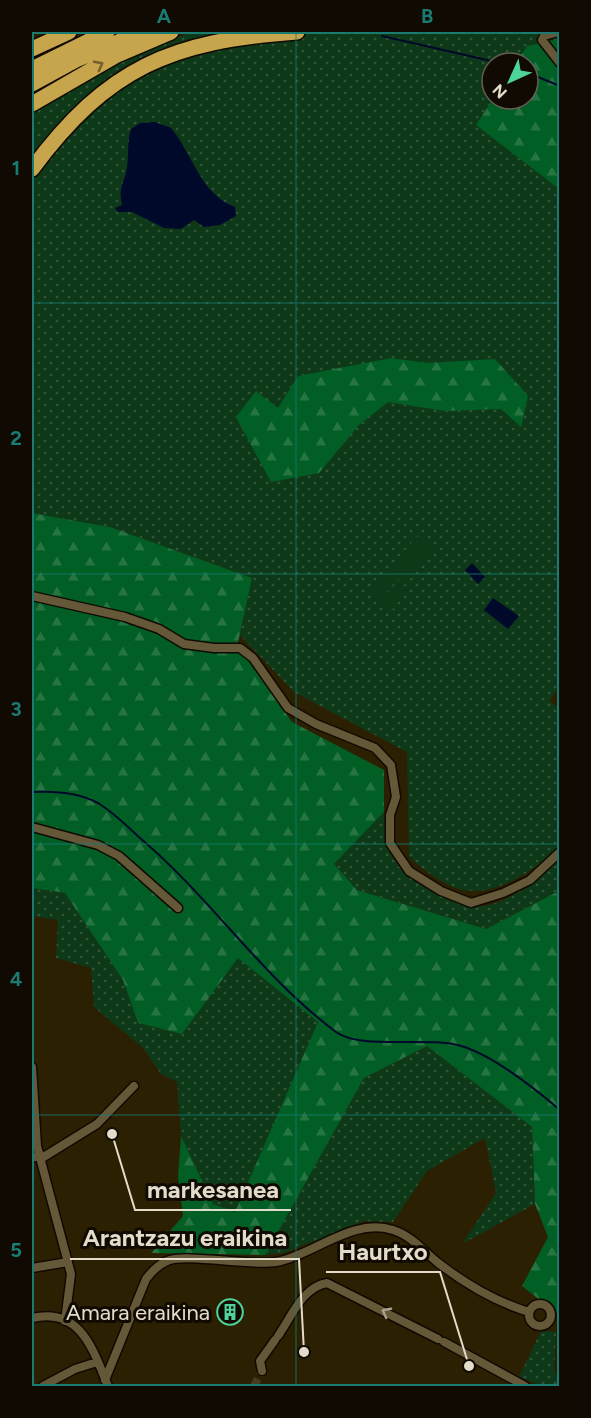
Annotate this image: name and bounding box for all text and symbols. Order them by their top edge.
text: A [157,4,172,28]
text: B [421,4,433,28]
north arrow [480,51,540,111]
one-way arrow [93,61,103,72]
text: N [489,80,511,102]
text: 1 [12,156,20,180]
text: 2 [10,426,22,450]
text: 3 [10,697,22,721]
text: 4 [10,967,23,991]
callout: markesanea [135,1168,291,1210]
text: markesanea [147,1175,279,1204]
callout: Arantzazu eraikina [70,1217,299,1259]
text: Arantzazu eraikina [83,1223,287,1252]
callout: Haurtxo [326,1230,440,1272]
text: Haurtxo [338,1237,428,1266]
text: 5 [10,1238,22,1262]
building icon: Amara eraikina [215,1297,245,1327]
place label: Amara eraikina [66,1299,210,1326]
one-way arrow [382,1308,393,1319]

